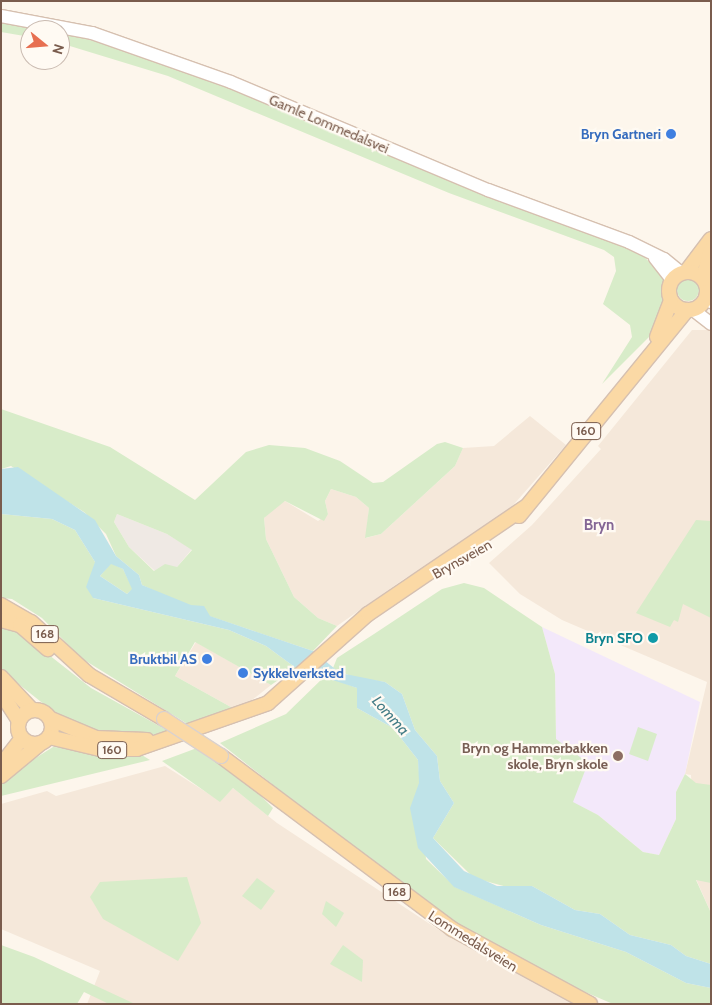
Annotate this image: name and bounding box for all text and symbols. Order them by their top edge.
north arrow [20,20,70,70]
text: N [48,42,68,56]
street label: Gamle Lommedalsvei [266,91,392,157]
place label: Bryn Gartneri [581,126,661,142]
marker: Bryn Gartneri [665,128,677,140]
road number: 160 [571,422,601,441]
district label: Bryn [584,517,614,535]
street label: Brynsveien [429,536,495,582]
road number: 168 [30,624,60,644]
place label: Bryn SFO [585,630,643,646]
marker: Bryn SFO [647,632,659,644]
place label: Bruktbil AS [129,651,197,667]
marker: Bruktbil AS [201,653,213,665]
place label: Sykkelverksted [253,665,344,681]
marker: Sykkelverksted [237,667,249,679]
water label: Lomma [368,693,412,739]
road number: 160 [97,740,127,760]
place label: Bryn og Hammerbakken skole, Bryn skole [462,740,608,772]
marker: Bryn og Hammerbakken skole, Bryn skole [612,750,624,762]
road number: 168 [382,882,412,902]
street label: Lommedalsveien [425,907,521,975]

